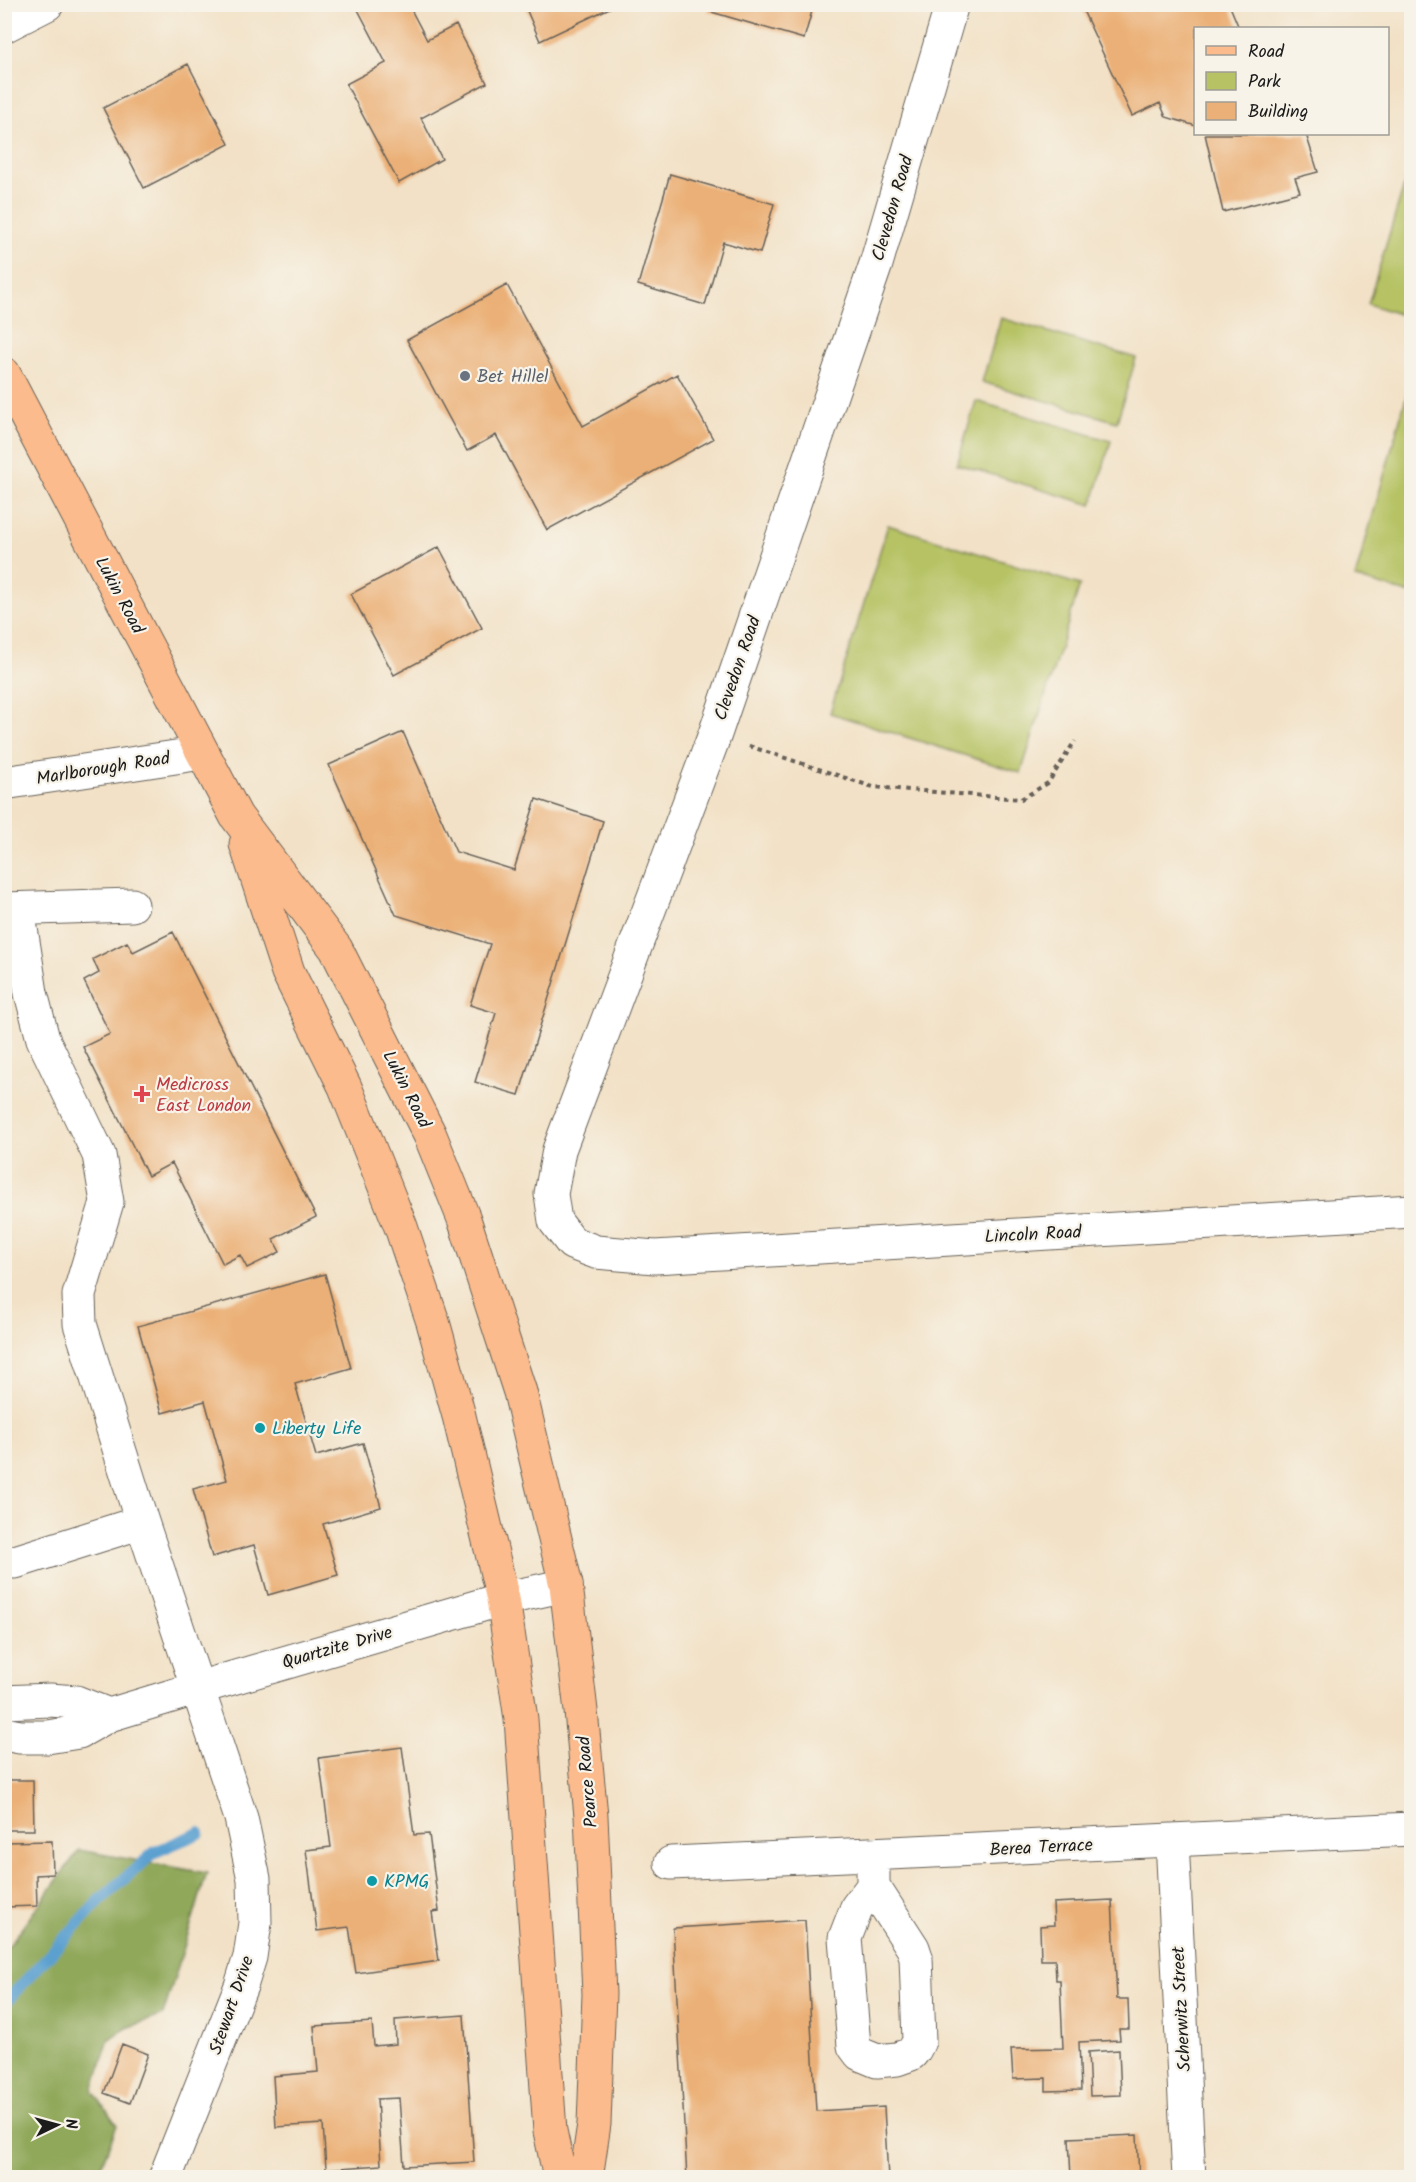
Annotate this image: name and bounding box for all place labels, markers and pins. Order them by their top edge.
place label: Bet Hillel [477,363,549,392]
marker: Bet Hillel [458,369,472,383]
place label: Medicross East London [156,1071,251,1121]
marker: Medicross East London [133,1085,151,1103]
place label: Liberty Life [272,1415,361,1444]
marker: Liberty Life [253,1421,267,1435]
place label: KPMG [384,1868,430,1897]
marker: KPMG [365,1874,379,1888]

